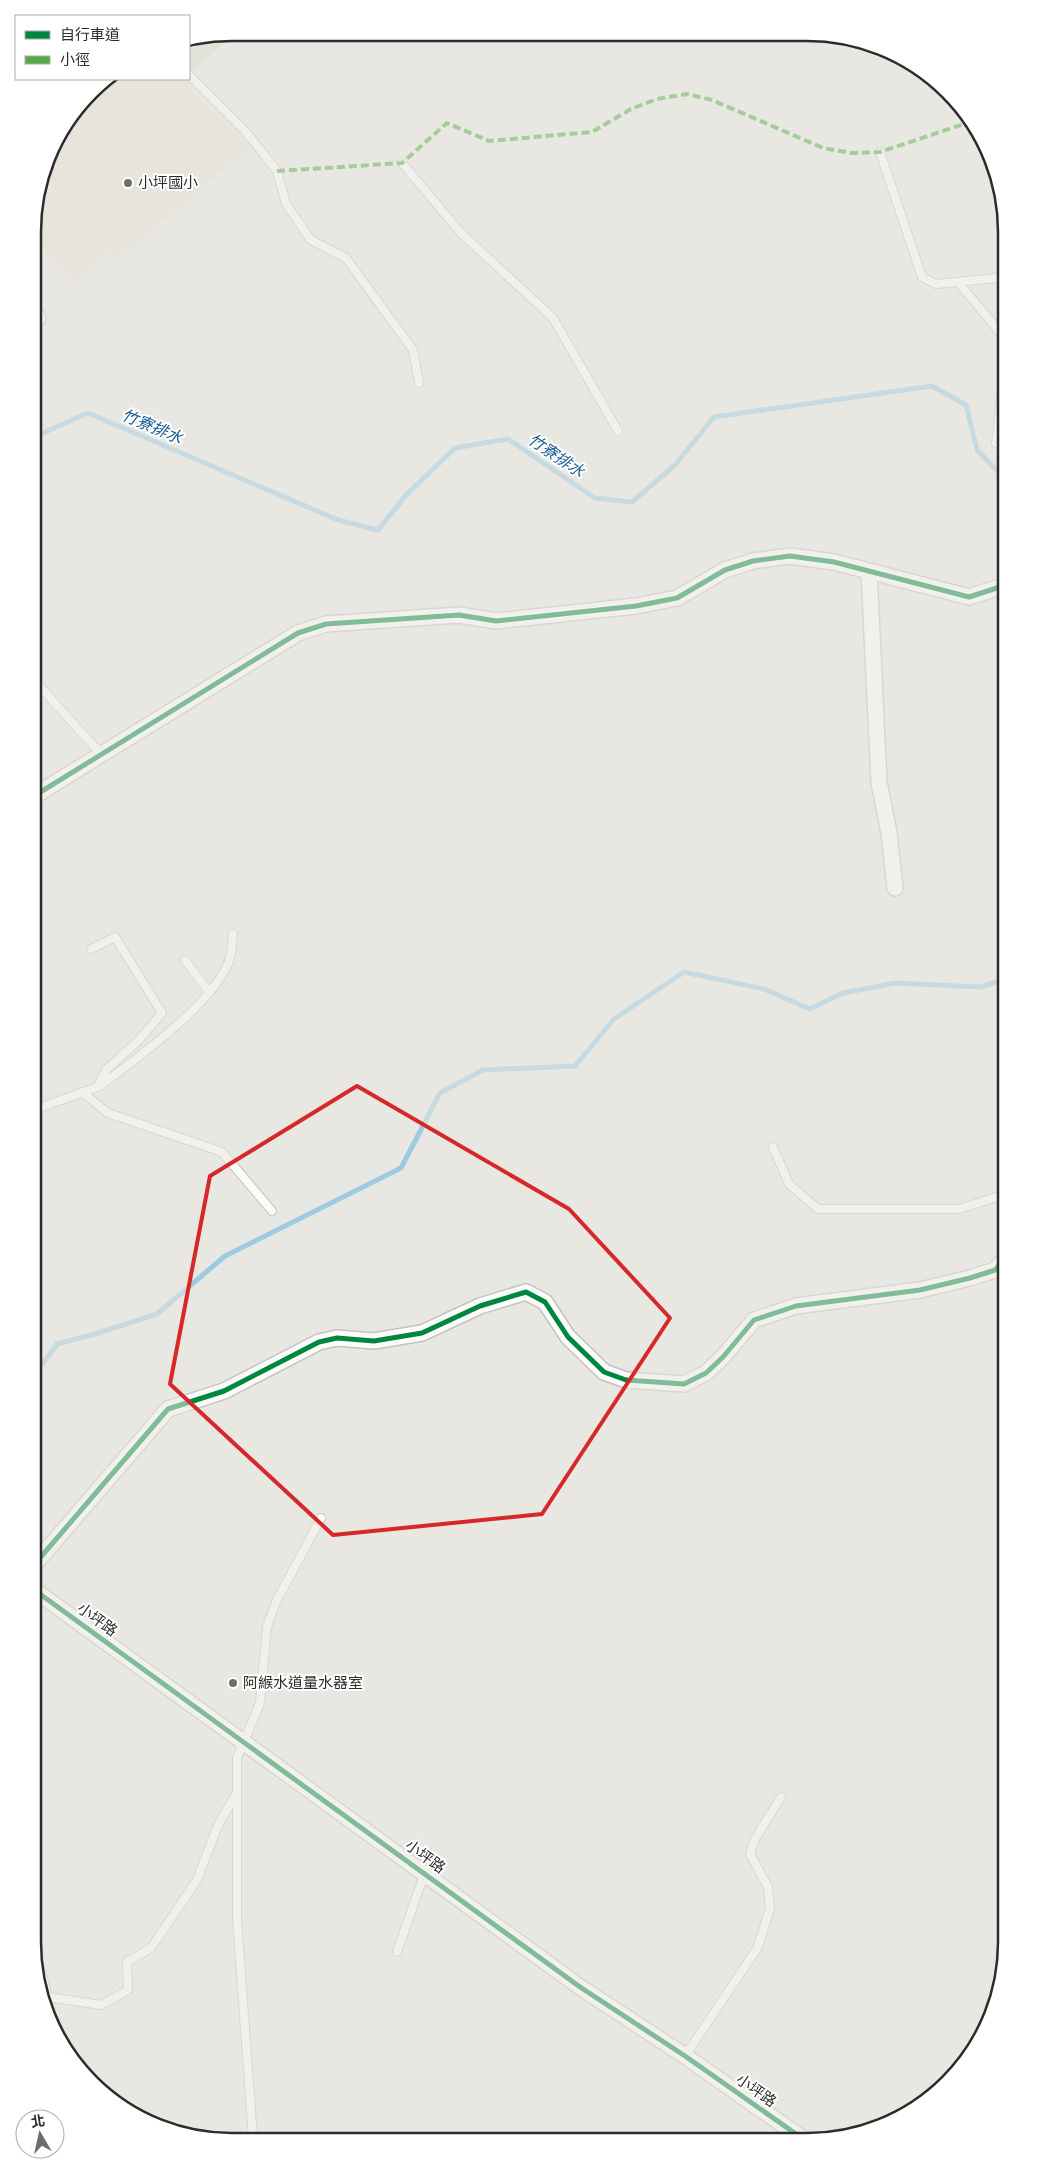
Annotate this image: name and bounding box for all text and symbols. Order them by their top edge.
legend [15,15,190,80]
text: 自行車道 [60,27,120,43]
text: 小徑 [60,52,90,68]
place label: 小坪國小 [138,175,198,191]
marker: 小坪國小 [122,177,134,189]
water label: 竹寮排水 [119,406,186,447]
water label: 竹寮排水 [525,431,588,481]
street label: 小坪路 [74,1600,120,1639]
place label: 阿緱水道量水器室 [243,1675,363,1691]
marker: 阿緱水道量水器室 [227,1677,239,1689]
street label: 小坪路 [402,1837,448,1876]
street label: 小坪路 [733,2071,779,2110]
north arrow [15,2109,65,2159]
text: 北 [30,2113,46,2130]

